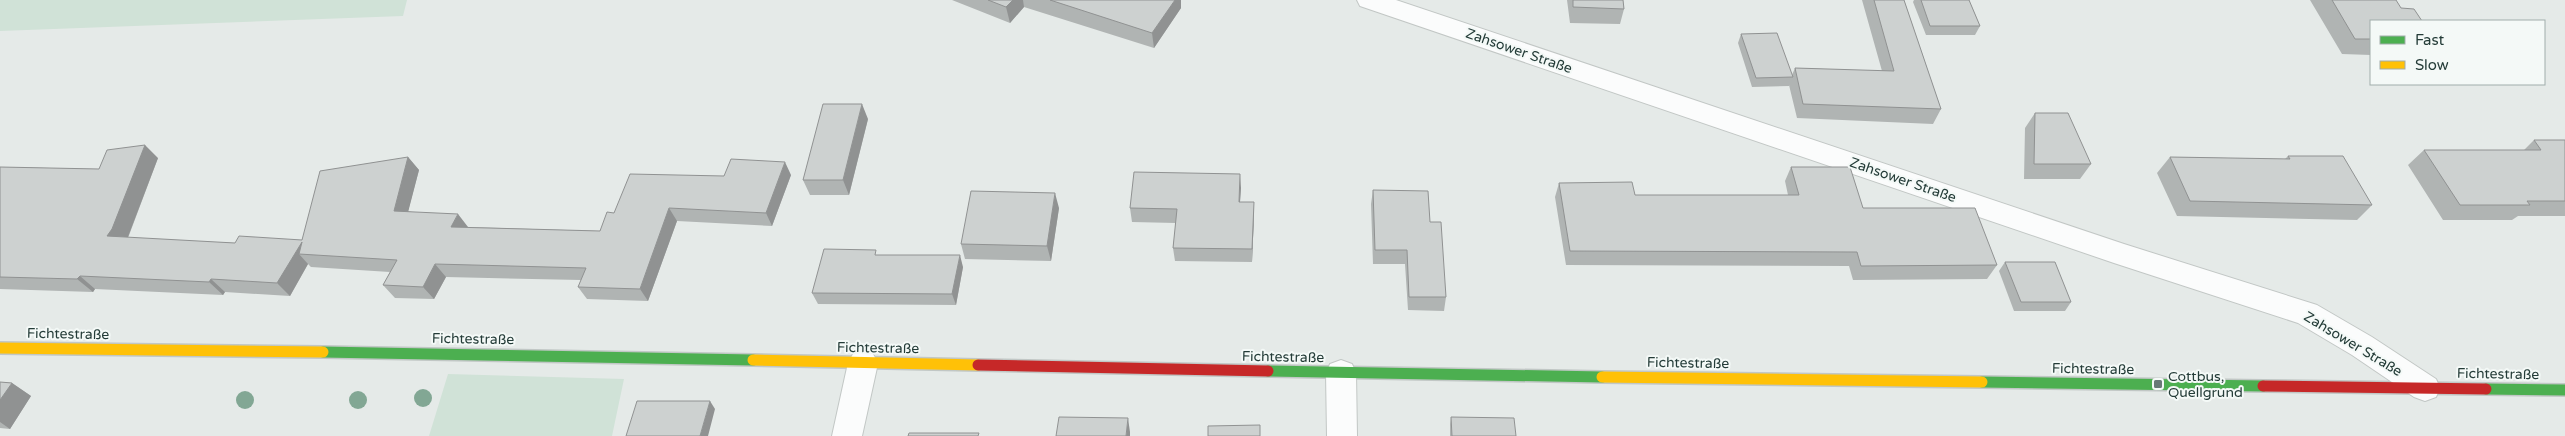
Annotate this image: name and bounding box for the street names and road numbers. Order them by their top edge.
street label: Zahsower Straße [1463,25,1575,77]
street label: Zahsower Straße [1847,154,1959,206]
street label: Zahsower Straße [2301,308,2405,380]
street label: Fichtestraße [27,325,109,343]
street label: Fichtestraße [432,330,514,348]
street label: Fichtestraße [837,339,919,357]
street label: Fichtestraße [1242,348,1324,366]
street label: Fichtestraße [1647,354,1729,372]
street label: Fichtestraße [2052,360,2134,378]
street label: Fichtestraße [2457,365,2539,383]

